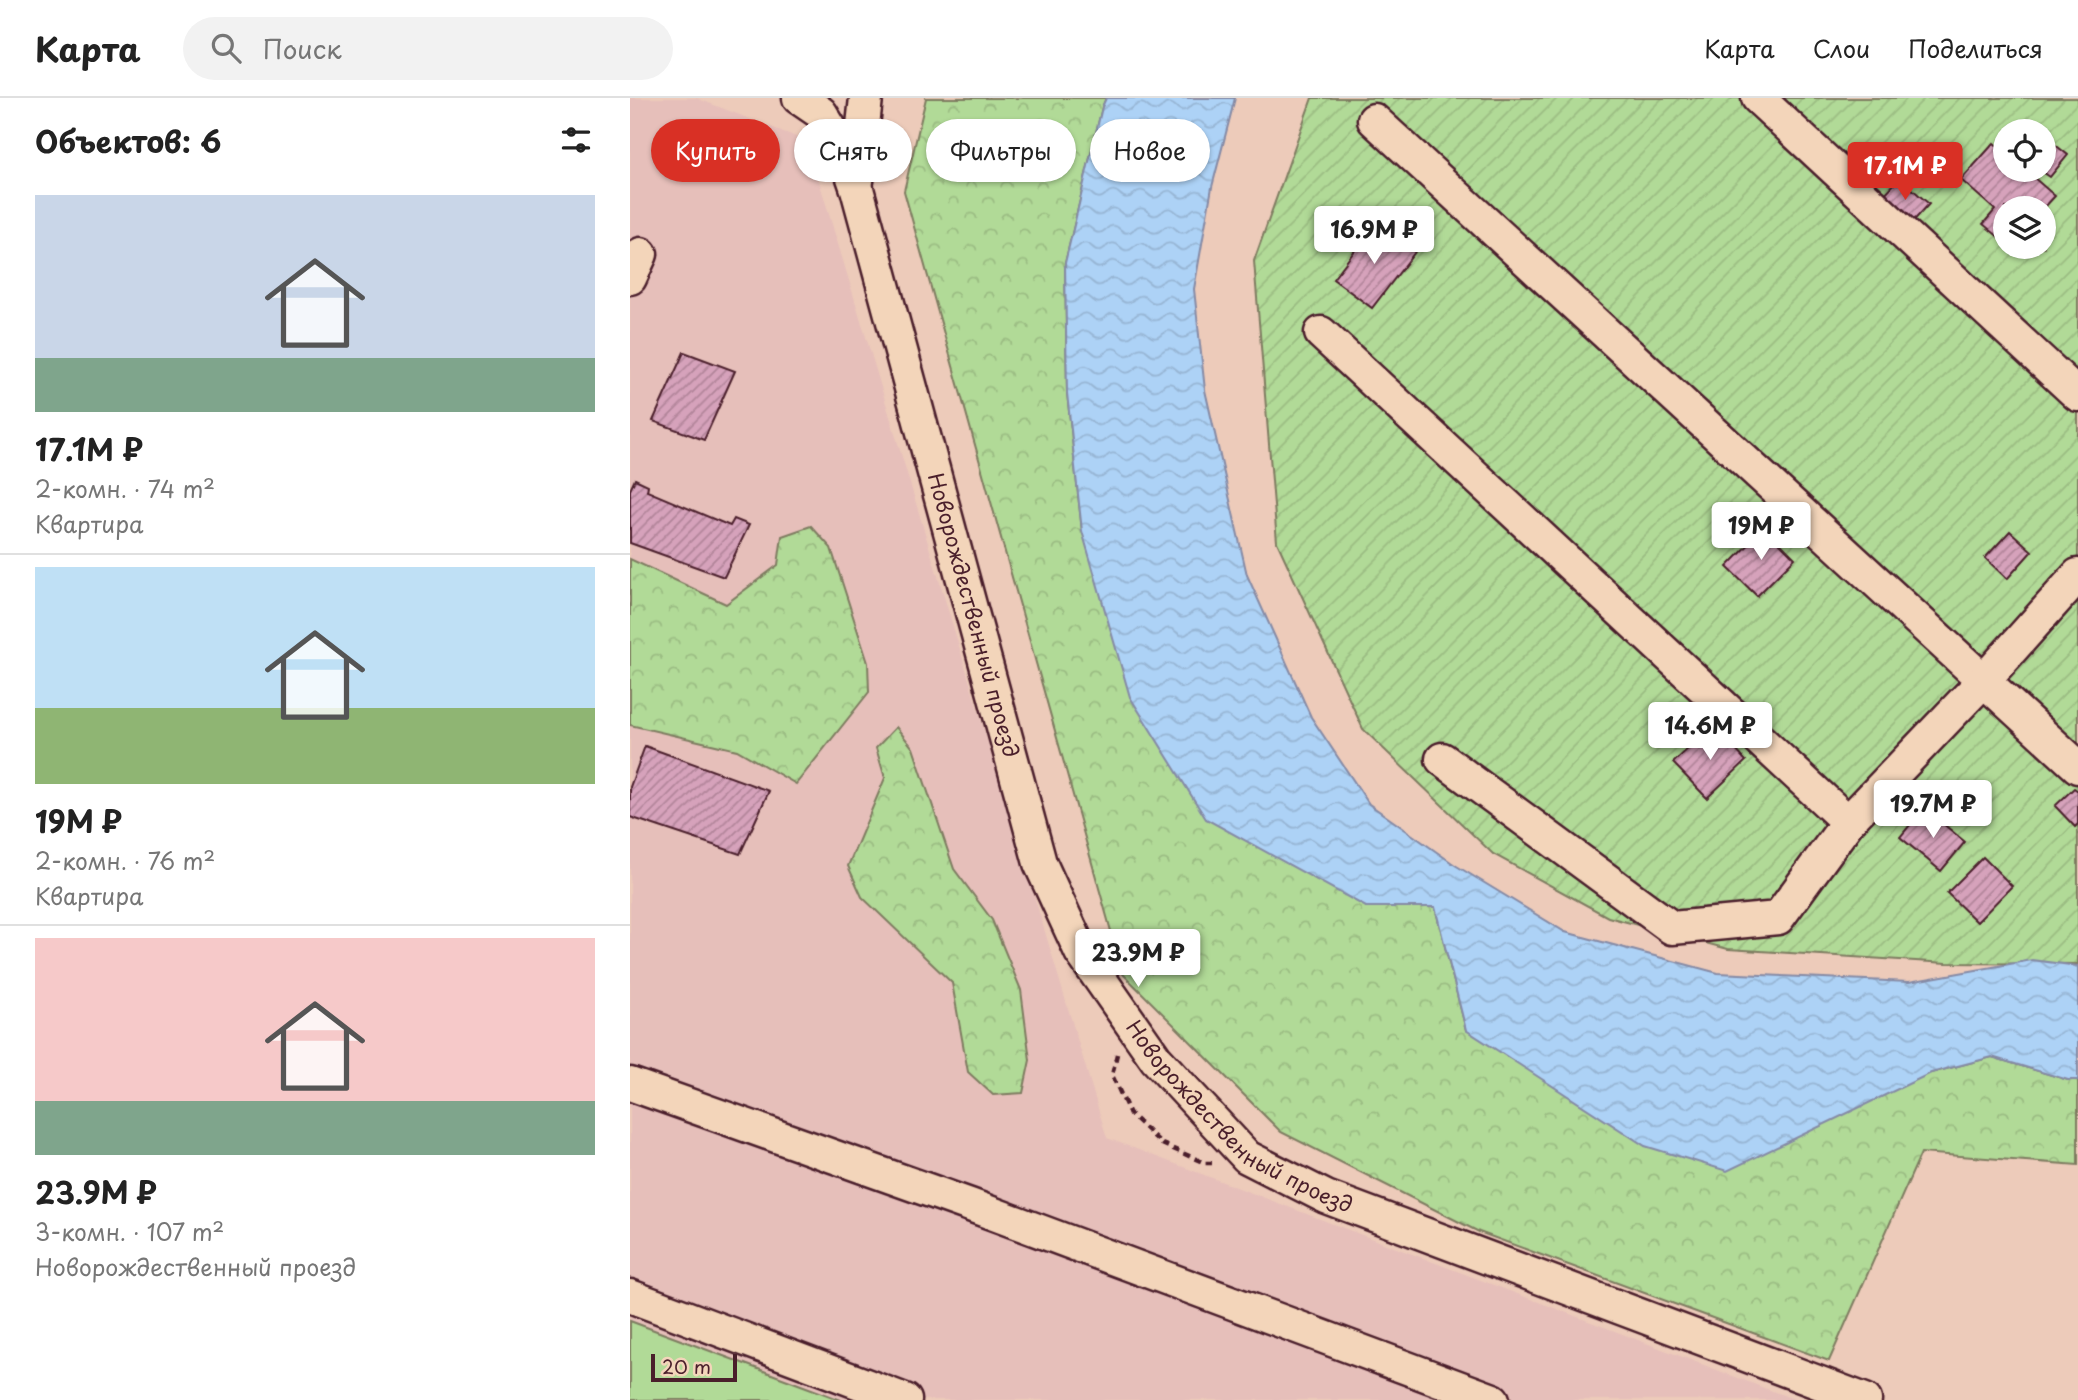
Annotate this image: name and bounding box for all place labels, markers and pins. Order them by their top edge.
pin: 17.1M ₽ [1840,142,1970,202]
pin: 16.9M ₽ [1309,206,1439,266]
pin: 19M ₽ [1712,503,1810,562]
pin: 14.6M ₽ [1645,702,1775,762]
pin: 19.7M ₽ [1868,780,1998,840]
pin: 23.9M ₽ [1073,930,1203,989]

